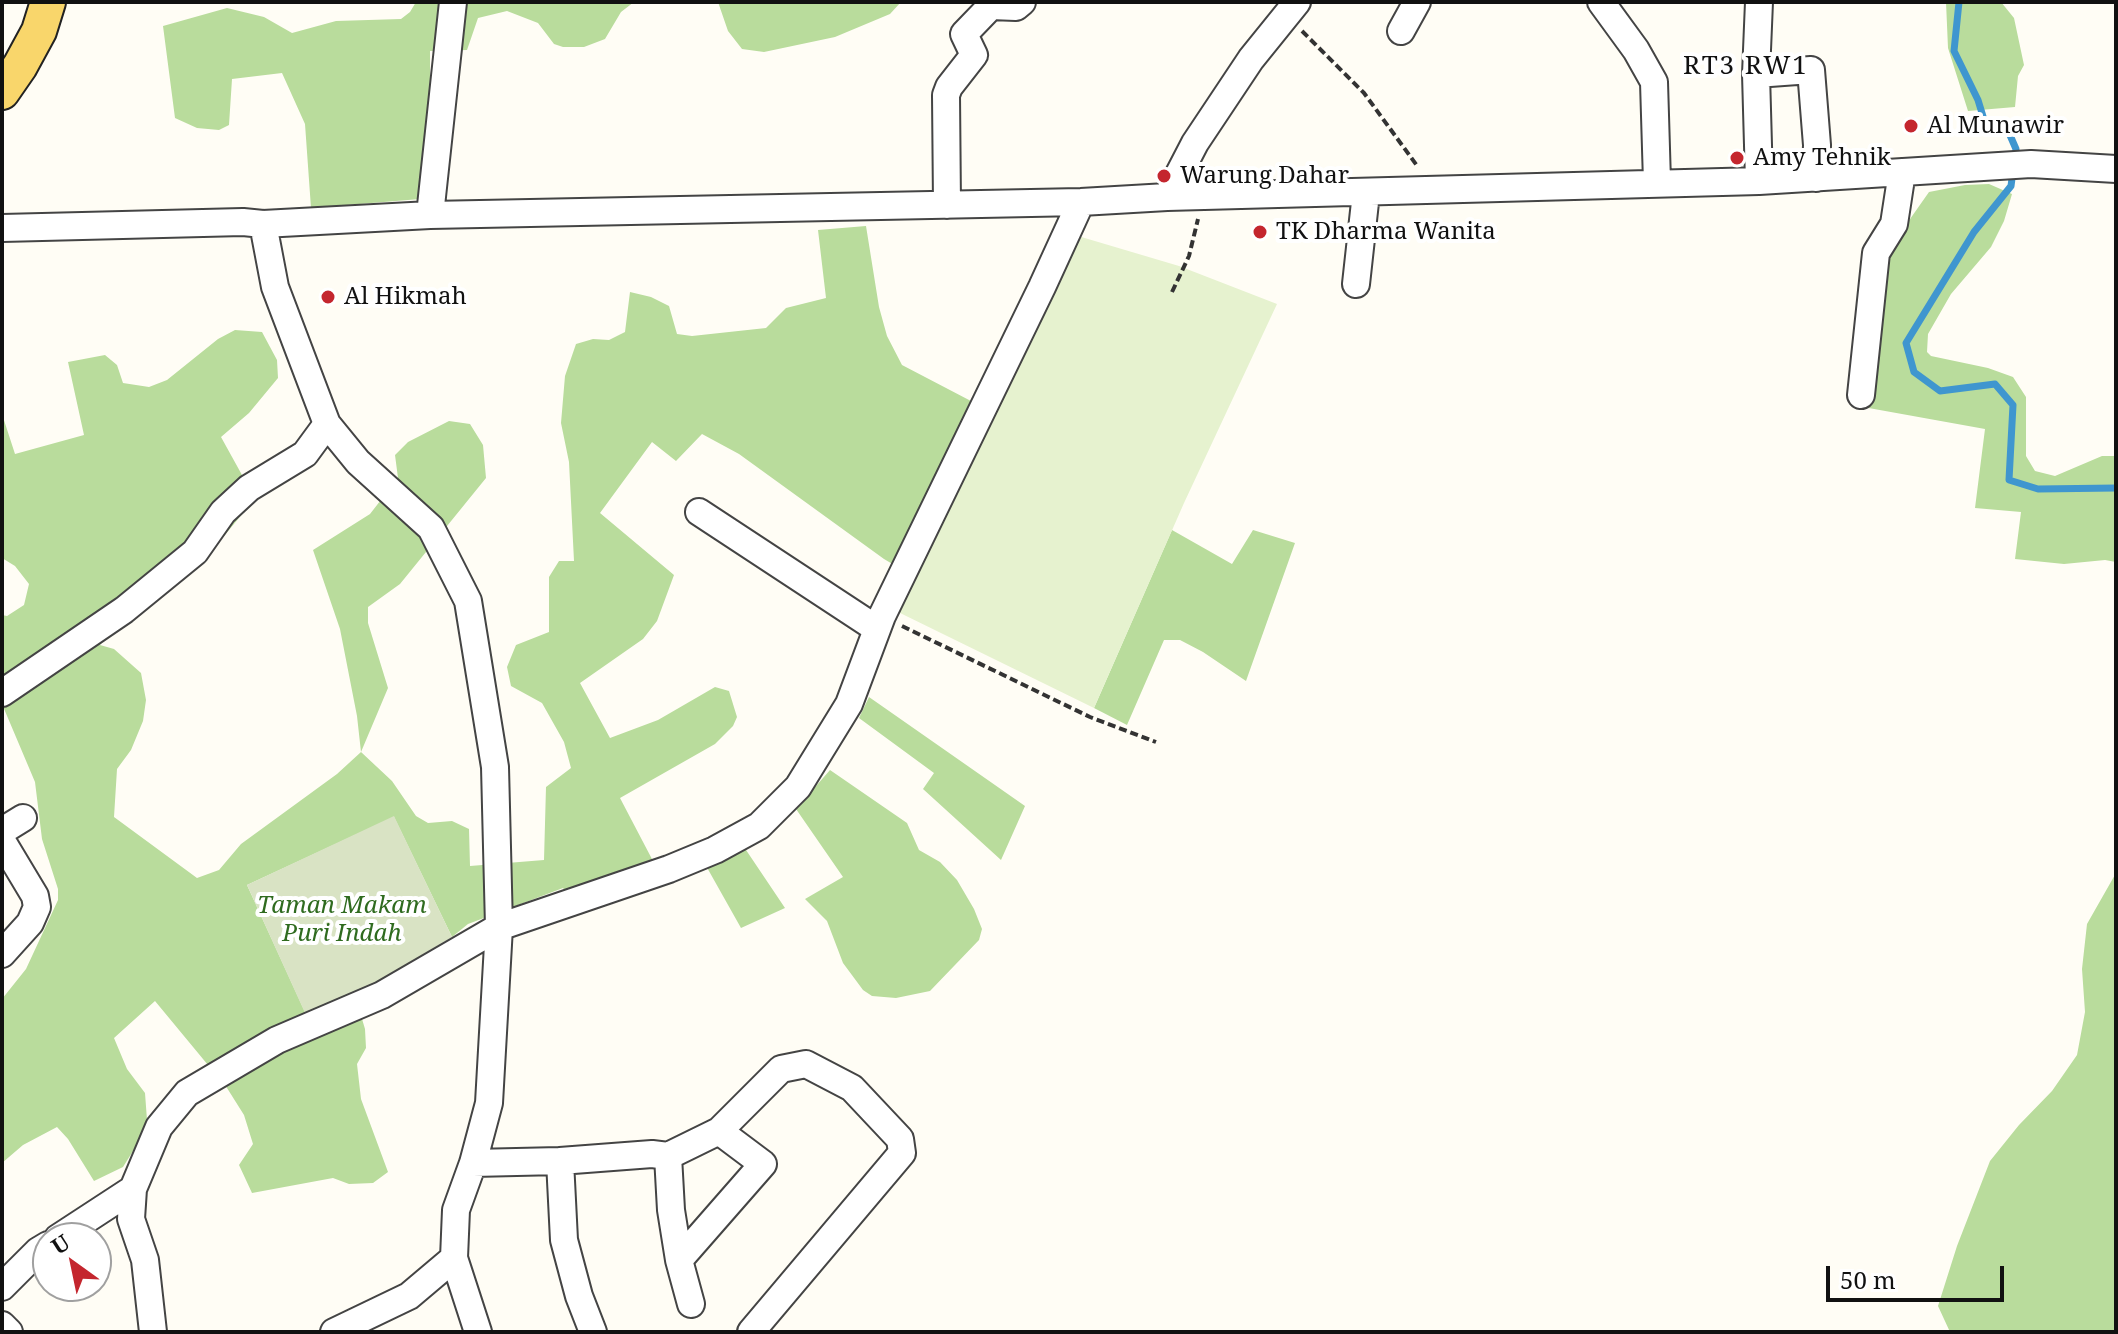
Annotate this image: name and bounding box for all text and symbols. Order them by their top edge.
district label: RT3 RW1 [1683,51,1809,83]
place label: Al Munawir [1927,112,2064,140]
marker: Al Munawir [1902,117,1920,135]
place label: Amy Tehnik [1753,144,1891,172]
marker: Amy Tehnik [1728,149,1746,167]
place label: Warung Dahar [1180,162,1349,190]
marker: Warung Dahar [1155,167,1173,185]
place label: TK Dharma Wanita [1276,218,1496,246]
marker: TK Dharma Wanita [1251,223,1269,241]
place label: Al Hikmah [344,283,467,311]
marker: Al Hikmah [319,288,337,306]
park label: Taman Makam Puri Indah [257,892,427,948]
north arrow [32,1222,112,1302]
text: U [45,1226,75,1261]
scale bar [1830,1250,2008,1300]
text: 50 m [1840,1263,1896,1296]

